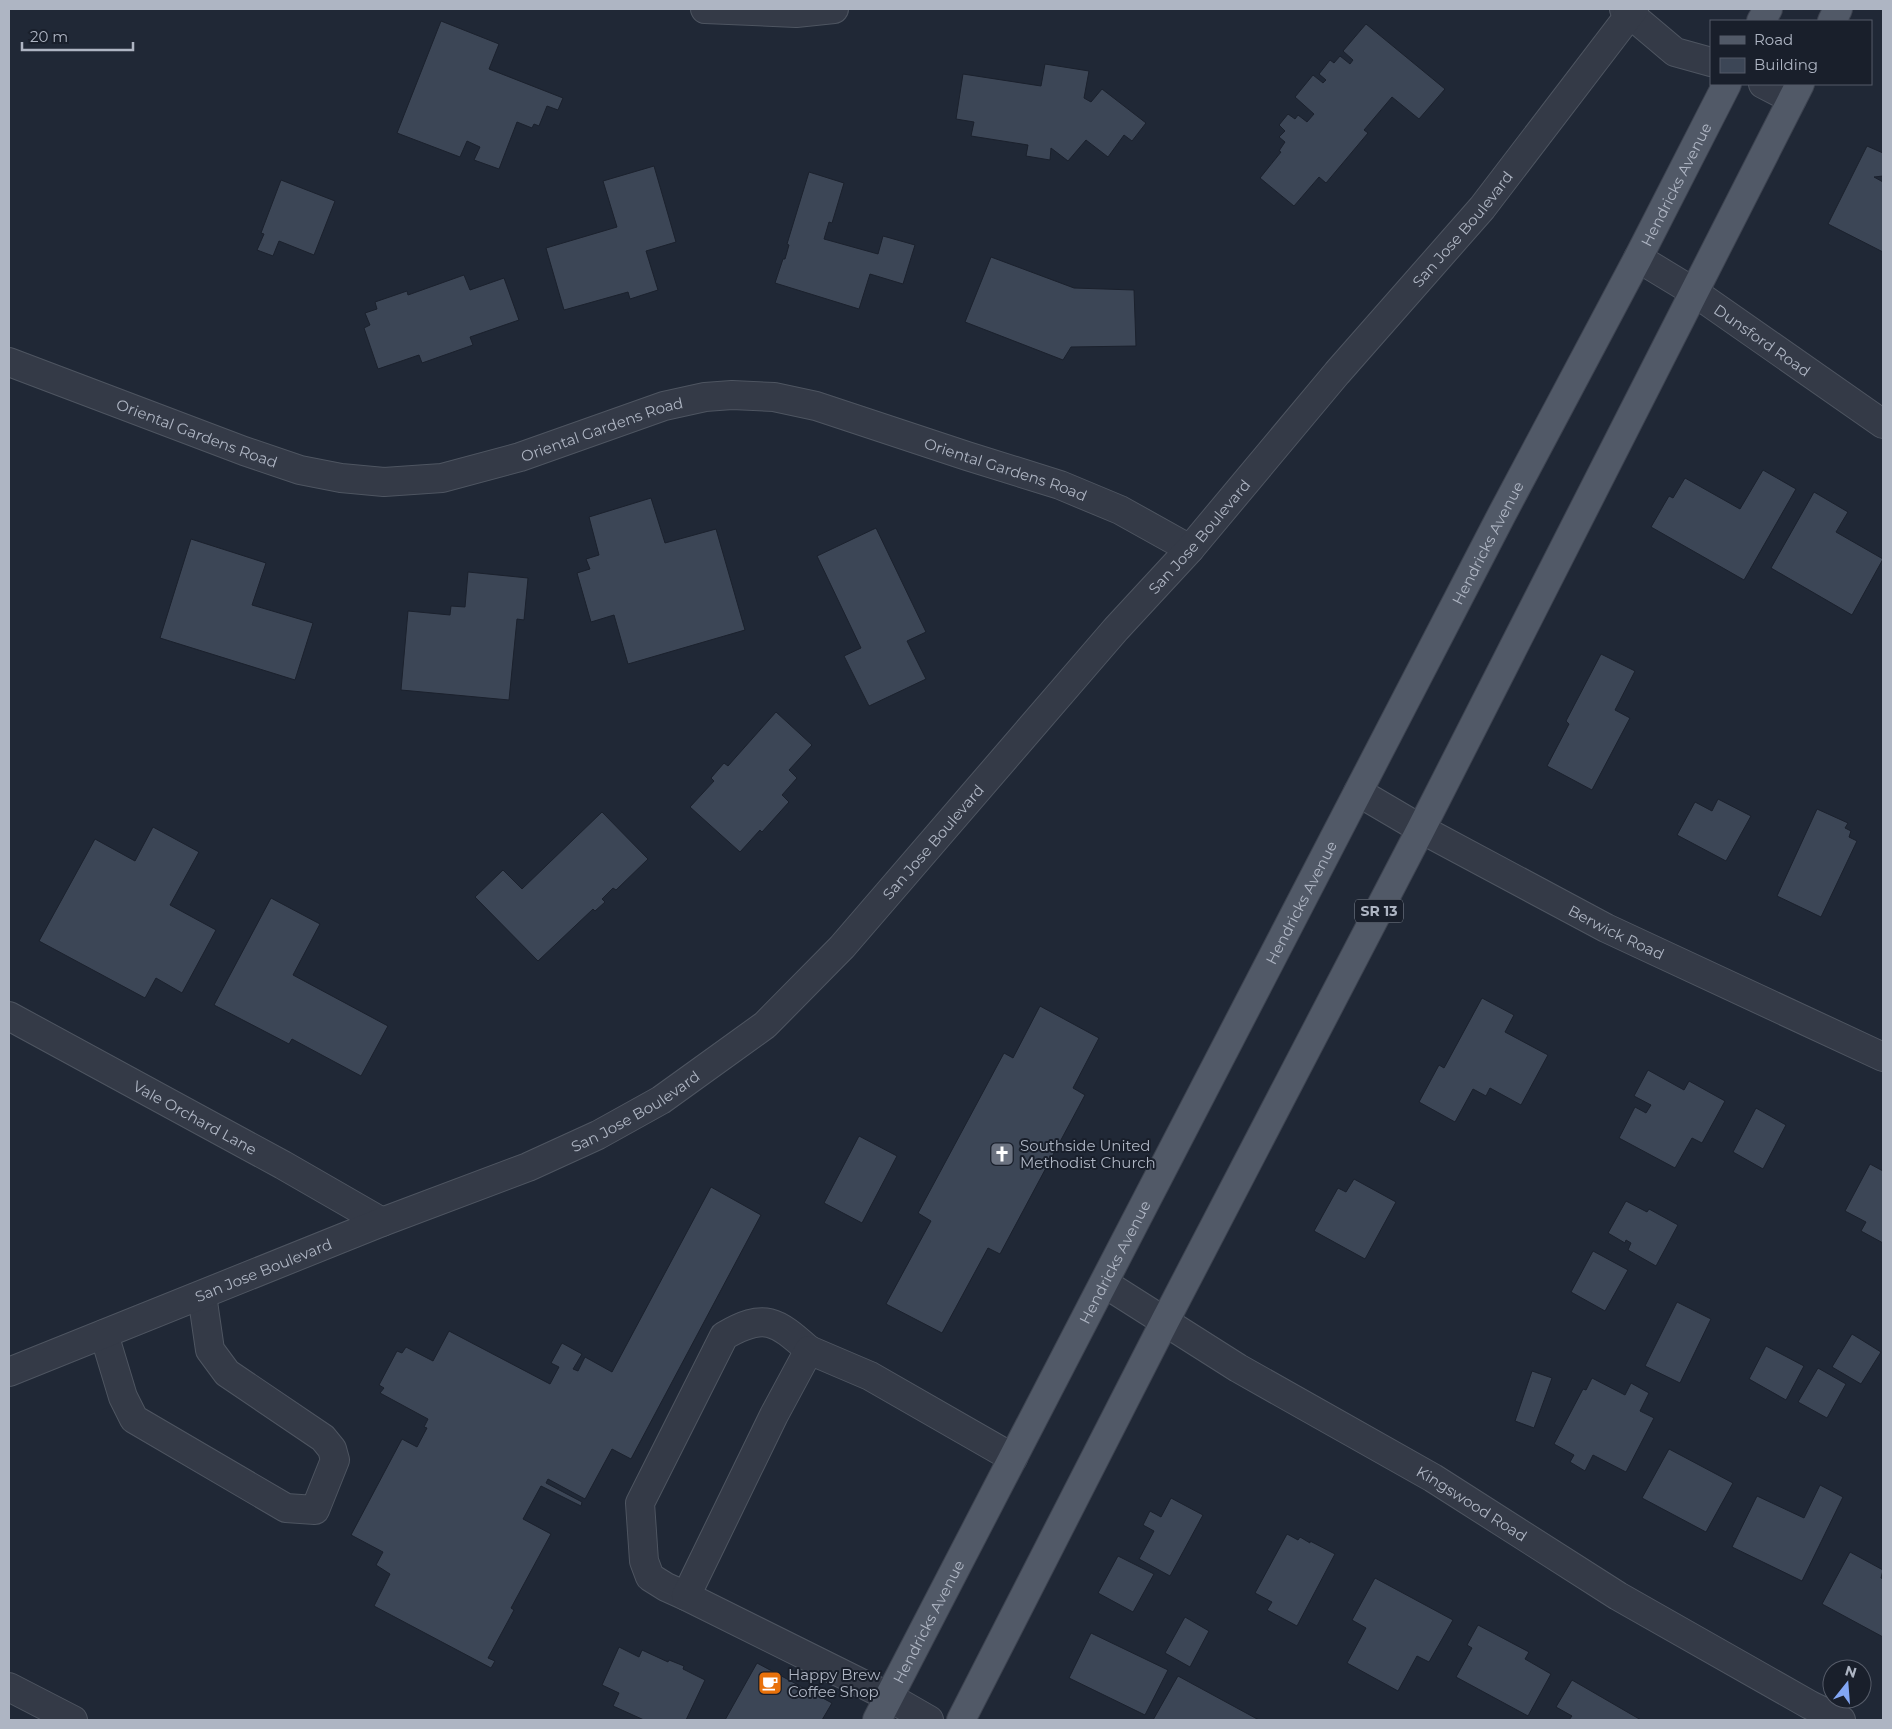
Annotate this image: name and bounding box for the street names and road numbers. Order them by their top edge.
street label: Hendricks Avenue [1636,119,1715,249]
street label: San Jose Boulevard [1408,167,1516,291]
street label: Dunsford Road [1710,300,1814,380]
street label: Oriental Gardens Road [518,393,685,465]
street label: Oriental Gardens Road [114,394,280,471]
street label: Oriental Gardens Road [922,433,1090,505]
street label: San Jose Boulevard [1144,475,1254,598]
street label: Hendricks Avenue [1447,478,1527,608]
street label: San Jose Boulevard [878,780,988,903]
street label: Hendricks Avenue [1261,837,1341,967]
road number: SR 13 [1355,899,1403,922]
street label: Berwick Road [1565,900,1667,963]
street label: San Jose Boulevard [568,1066,703,1156]
street label: Vale Orchard Lane [130,1076,260,1159]
street label: Hendricks Avenue [1075,1197,1154,1327]
street label: San Jose Boulevard [192,1234,334,1306]
street label: Kingswood Road [1413,1461,1531,1545]
street label: Hendricks Avenue [888,1556,968,1686]

